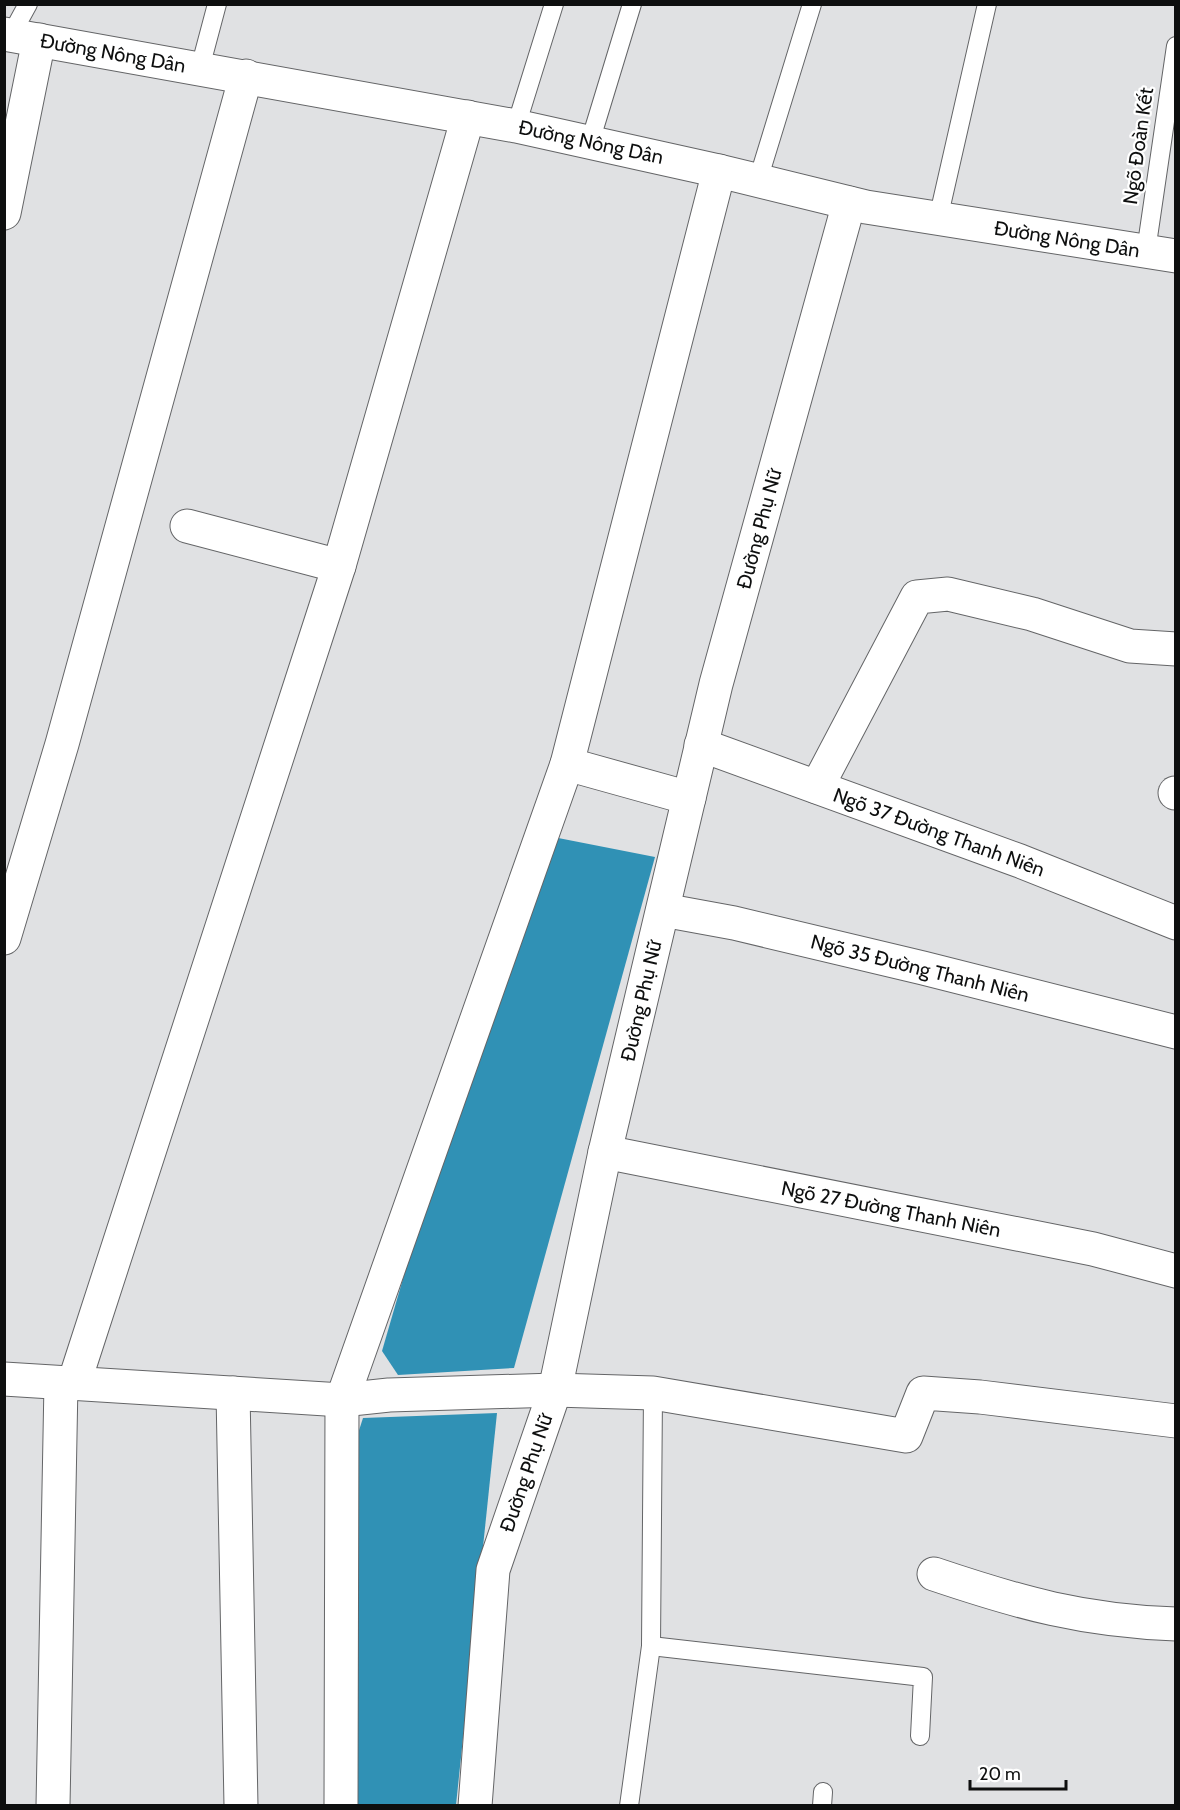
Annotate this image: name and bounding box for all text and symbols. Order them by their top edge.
street label: Đường Nông Dân [38,28,188,78]
street label: Ngõ Đoàn Kết [1118,86,1158,206]
street label: Đường Nông Dân [516,115,666,169]
street label: Đường Nông Dân [992,216,1142,262]
street label: Đường Phụ Nữ [731,465,787,592]
street label: Ngõ 37 Đường Thanh Niên [830,783,1048,881]
street label: Ngõ 35 Đường Thanh Niên [808,929,1032,1007]
street label: Đường Phụ Nữ [615,937,667,1064]
street label: Ngõ 27 Đường Thanh Niên [779,1176,1003,1242]
street label: Đường Phụ Nữ [495,1409,558,1535]
scale bar [970,1753,1066,1791]
text: 20 m [979,1763,1021,1785]

